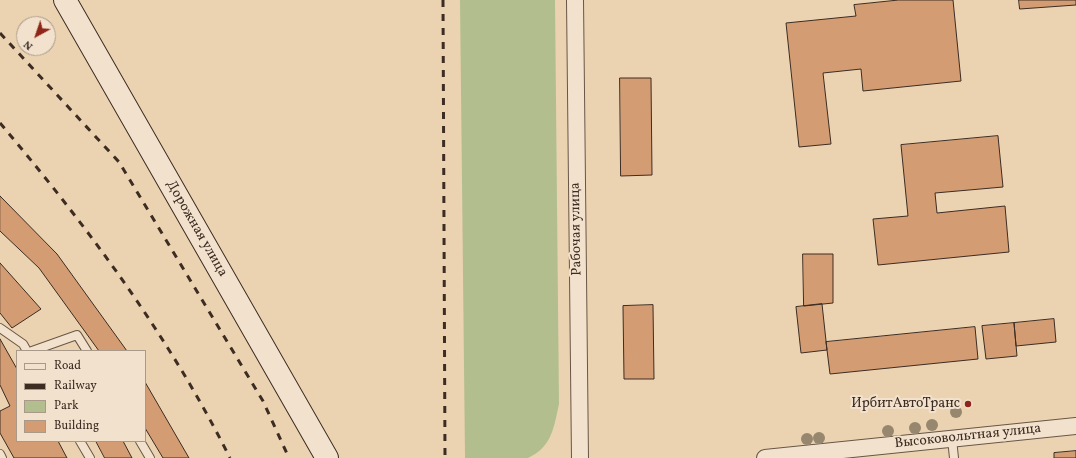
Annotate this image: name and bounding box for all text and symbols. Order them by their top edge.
north arrow [16,16,56,56]
text: N [21,36,36,53]
street label: Дорожная улица [162,178,230,280]
street label: Рабочая улица [568,182,586,276]
legend [16,350,146,442]
text: Road [54,358,81,374]
text: Railway [54,378,97,394]
place label: ИрбитАвтоТранс [851,396,960,412]
text: Park [54,398,79,414]
marker: ИрбитАвтоТранс [963,399,973,409]
text: Building [54,418,99,434]
street label: Высоковольтная улица [894,421,1042,453]

